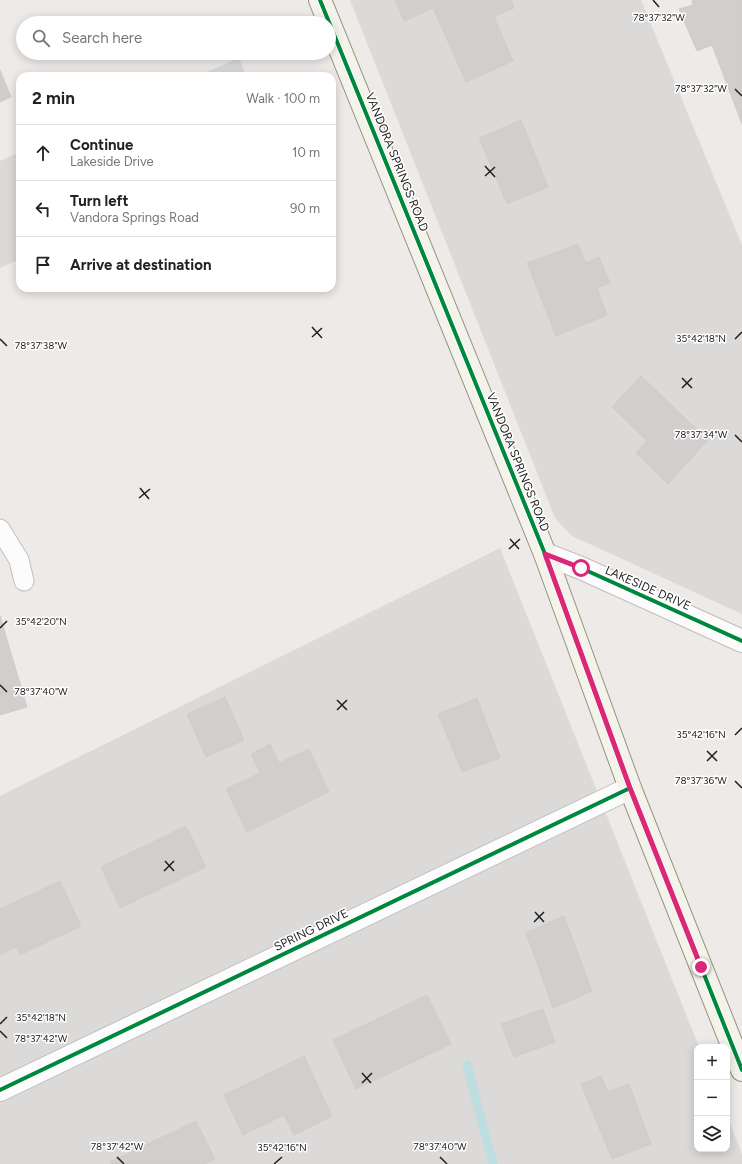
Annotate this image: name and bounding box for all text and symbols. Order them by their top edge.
text: 78°37'32"W [633,11,685,24]
search box [16,16,336,60]
icon: search [30,27,52,49]
text: Search here [62,29,142,47]
text: 78°37'32"W [675,82,727,95]
text: 2 min [32,88,75,108]
text: Walk · 100 m [246,91,320,106]
street label: VANDORA SPRINGS ROAD [363,91,431,233]
text: Continue [70,136,133,154]
icon: ahead [32,142,54,164]
text: 10 m [292,145,320,160]
text: Lakeside Drive [70,154,154,169]
text: Turn left [70,192,128,210]
icon: left [32,198,54,220]
text: 90 m [290,201,320,216]
text: Vandora Springs Road [70,210,199,225]
icon: arrive [32,254,54,276]
text: Arrive at destination [70,256,211,274]
text: 35°42'18"N [676,332,726,345]
text: 78°37'38"W [15,339,68,352]
street label: VANDORA SPRINGS ROAD [484,391,552,533]
text: 78°37'34"W [675,428,728,441]
route start [572,559,590,577]
street label: LAKESIDE DRIVE [603,563,693,613]
text: 35°42'20"N [15,615,67,628]
text: 78°37'40"W [14,685,68,698]
text: 35°42'16"N [676,728,726,741]
text: 78°37'36"W [675,774,727,787]
street label: SPRING DRIVE [272,906,350,954]
route end [692,958,710,976]
text: 35°42'18"N [16,1011,66,1024]
text: 78°37'42"W [15,1032,68,1045]
map controls [694,1044,730,1152]
button: + [694,1044,730,1080]
button: − [694,1080,730,1116]
button: layers [694,1116,730,1152]
text: 78°37'42"W [91,1140,144,1153]
text: 78°37'40"W [413,1140,467,1153]
text: 35°42'16"N [257,1141,307,1154]

